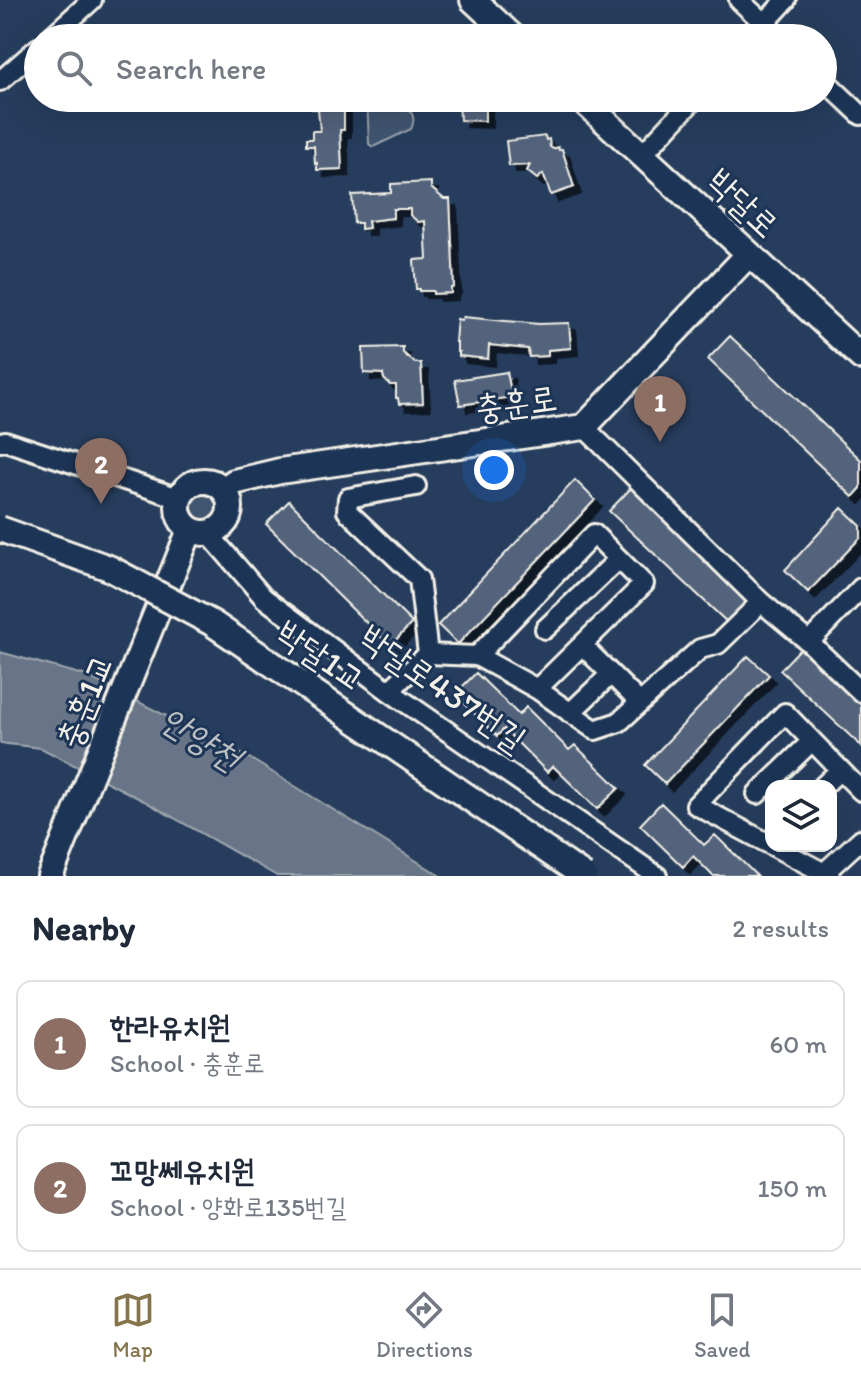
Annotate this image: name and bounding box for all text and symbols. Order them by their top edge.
search box [24,24,837,112]
icon: search [52,46,96,90]
text: Search here [116,50,266,87]
street label: 박달로 [699,160,787,246]
pin: 1 [634,376,686,442]
street label: 충훈로 [473,377,559,429]
pin: 2 [75,438,127,504]
your location [474,450,514,490]
street label: 박달1교 [269,612,373,700]
street label: 박달로437번길 [352,616,534,760]
street label: 충훈1교 [48,648,122,754]
water label: 안양천 [153,697,252,781]
map controls [765,780,837,852]
button: layers [765,780,837,852]
text: Nearby [32,908,135,949]
text: 2 results [732,912,829,944]
text: 한라유치원 [110,1008,231,1045]
text: 1 [54,1028,66,1060]
text: 60 m [770,1028,827,1060]
text: School · 충훈로 [110,1047,265,1079]
text: 꼬망쎄유치원 [110,1152,255,1189]
text: 2 [53,1172,67,1204]
text: 150 m [758,1172,827,1204]
text: School · 양화로135번길 [110,1191,346,1223]
tab: Map [111,1288,155,1363]
tab: Directions [376,1288,473,1363]
tab: Saved [694,1288,750,1363]

